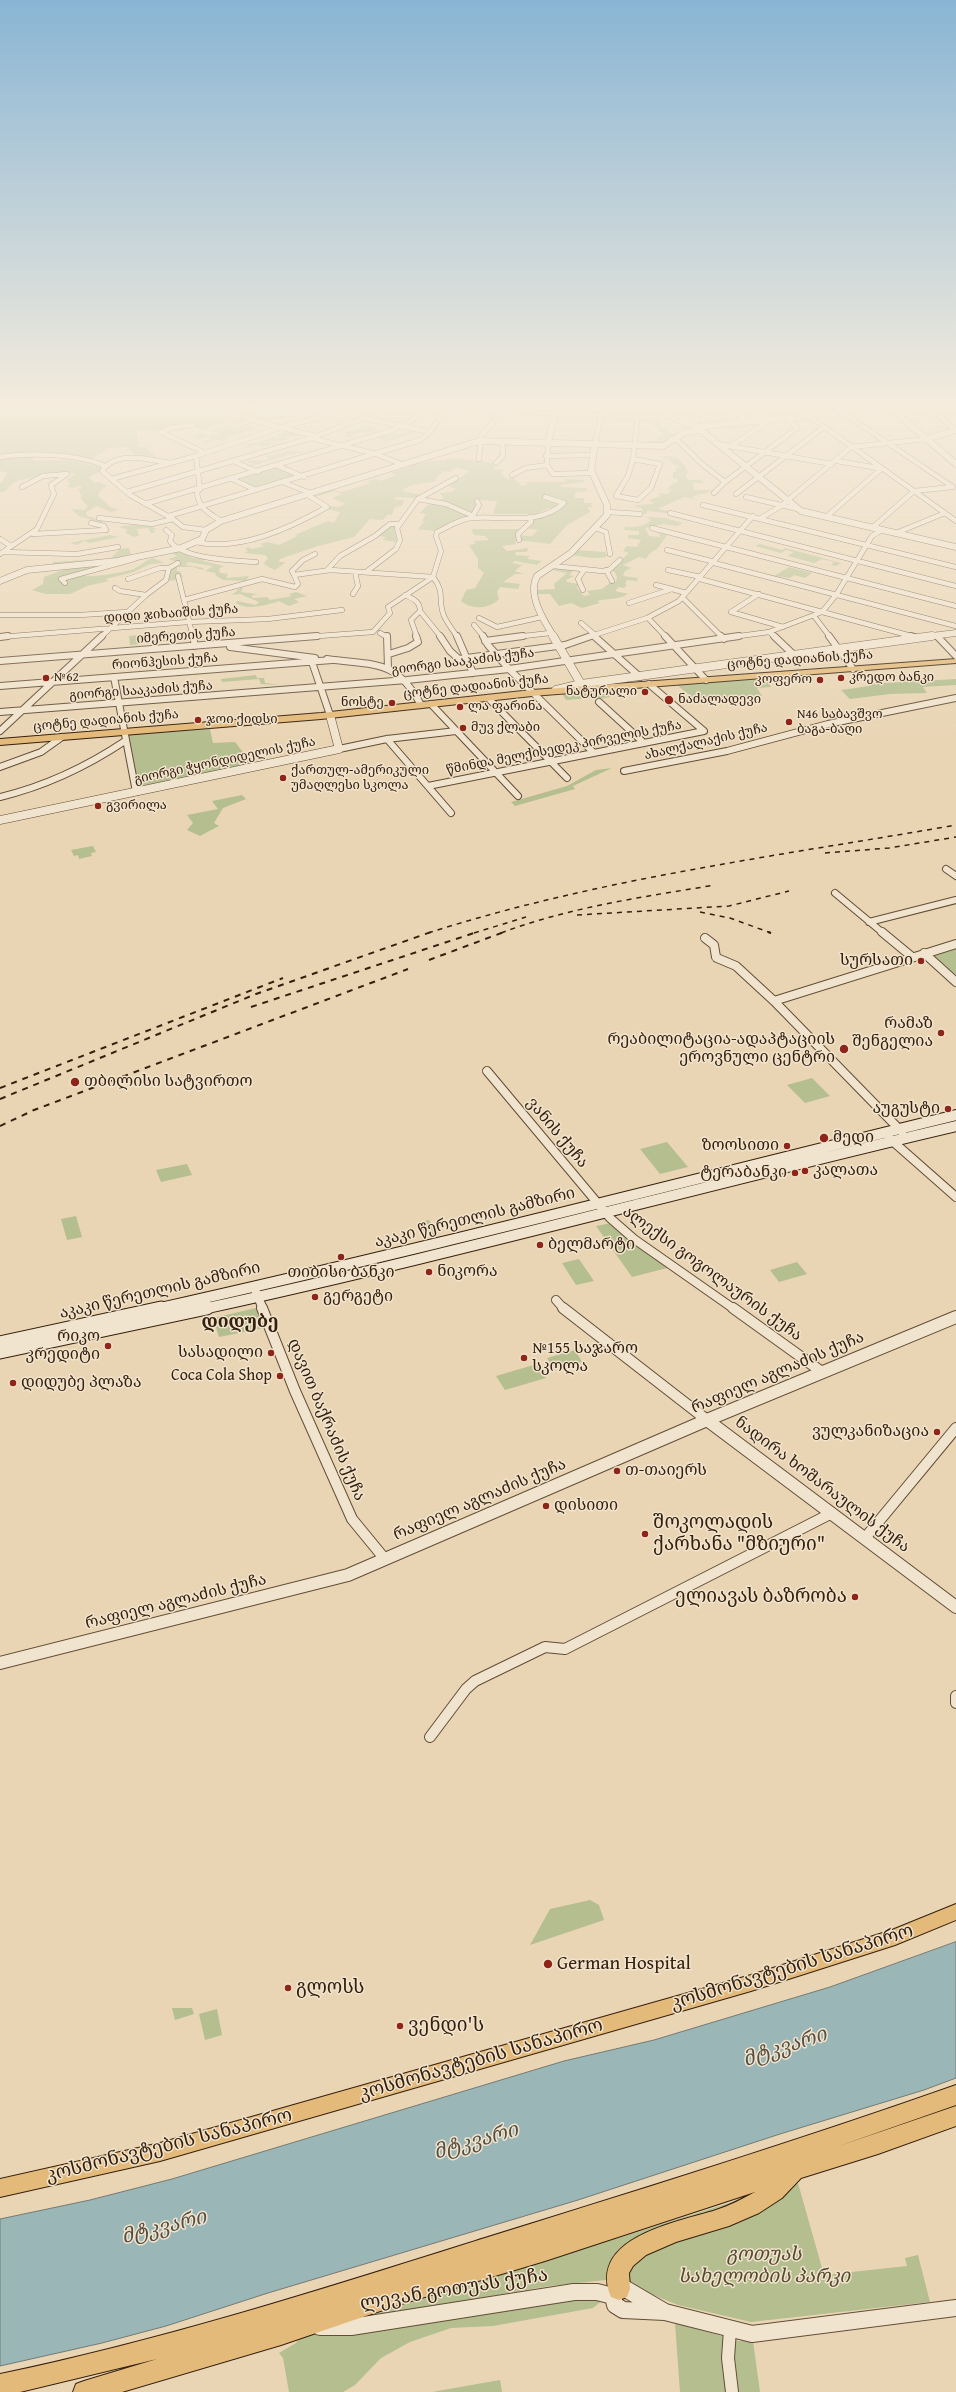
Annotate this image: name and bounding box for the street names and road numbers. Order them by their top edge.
street label: დიდი ჯიხაიშის ქუჩა [103,602,239,626]
street label: იმერეთის ქუჩა [136,625,236,647]
street label: გიორგი სააკაძის ქუჩა [391,646,535,678]
street label: ცოტნე დადიანის ქუჩა [727,647,873,673]
street label: რიონჰესის ქუჩა [112,651,218,673]
street label: ცოტნე დადიანის ქუჩა [403,672,549,702]
street label: გიორგი სააკაძის ქუჩა [69,678,213,704]
street label: ცოტნე დადიანის ქუჩა [33,707,179,735]
street label: წმინდა მელქისედეკ პირველის ქუჩა [445,718,683,778]
street label: ახალქალაქის ქუჩა [643,720,769,764]
street label: გიორგი ჭყონდიდელის ქუჩა [133,734,317,788]
street label: ვანის ქუჩა [522,1094,592,1172]
street label: აკაკი წერეთლის გამზირი [373,1184,577,1252]
street label: ალექსი გოგოლაურის ქუჩა [619,1202,805,1346]
street label: აკაკი წერეთლის გამზირი [58,1258,262,1324]
street label: რაფიელ აგლაძის ქუჩა [689,1328,867,1418]
street label: დავით ბაქრაძის ქუჩა [283,1336,369,1504]
street label: ნადირა ხოშარაულის ქუჩა [731,1413,913,1557]
street label: რაფიელ აგლაძის ქუჩა [391,1455,569,1545]
street label: რაფიელ აგლაძის ქუჩა [84,1570,268,1634]
street label: კოსმონავტების სანაპირო [668,1920,916,2016]
street label: კოსმონავტების სანაპირო [356,2014,606,2106]
street label: კოსმონავტების სანაპირო [43,2104,295,2188]
street label: ლევან გოთუას ქუჩა [358,2264,550,2316]

